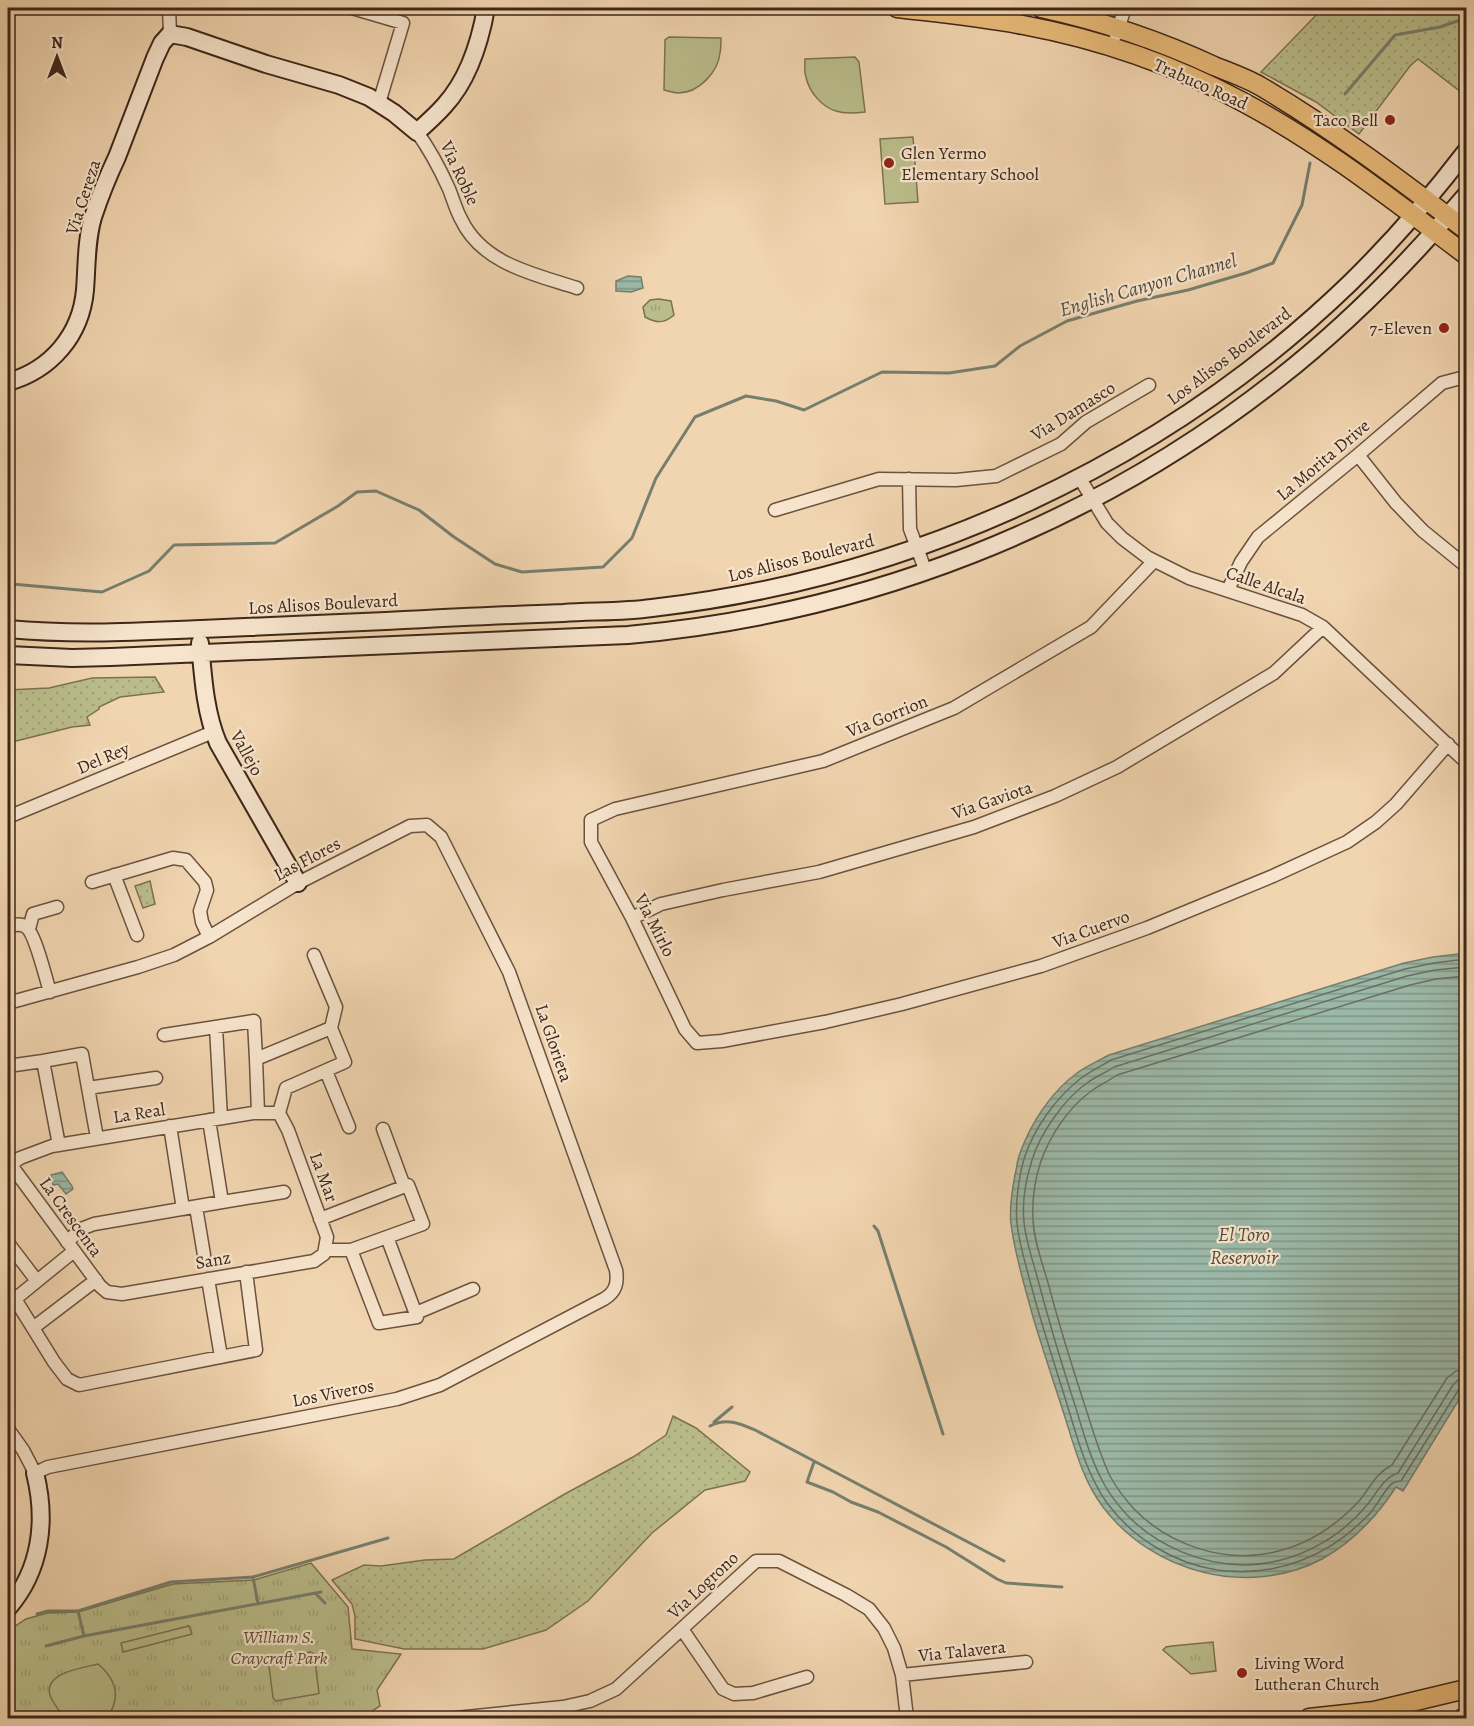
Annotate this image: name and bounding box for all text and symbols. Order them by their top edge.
north arrow [27,27,87,87]
text: N [51,32,63,54]
street label: Trabuco Road [1150,53,1252,116]
place label: Taco Bell [1313,108,1379,132]
marker: Taco Bell [1383,113,1397,127]
street label: Via Roble [434,136,485,209]
place label: Glen Yermo Elementary School [901,141,1039,186]
street label: Via Cereza [59,156,107,239]
marker: Glen Yermo Elementary School [882,156,896,170]
water label: English Canyon Channel [1056,247,1240,323]
street label: Los Alisos Boulevard [1162,301,1296,411]
place label: 7-Eleven [1369,316,1432,340]
marker: 7-Eleven [1437,321,1451,335]
street label: Via Damasco [1025,376,1120,447]
street label: La Morita Drive [1271,414,1375,506]
street label: Los Alisos Boulevard [725,528,877,588]
street label: Calle Alcala [1223,560,1310,610]
street label: Los Alisos Boulevard [248,588,399,620]
street label: Via Gorrion [842,689,931,744]
street label: Vallejo [224,725,269,780]
street label: Del Rey [73,736,134,780]
street label: Via Gaviota [948,775,1036,825]
street label: Las Flores [269,831,345,887]
street label: Via Mirlo [628,889,681,961]
street label: Via Cuervo [1048,904,1133,954]
street label: La Glorieta [530,1001,579,1086]
street label: La Real [111,1097,167,1129]
street label: La Mar [304,1149,344,1205]
street label: La Crescenta [34,1172,109,1262]
water label: El Toro Reservoir [1210,1221,1279,1271]
street label: Sanz [193,1245,233,1275]
street label: Los Viveros [290,1373,376,1413]
street label: Via Logrono [662,1546,744,1625]
park label: William S. Craycraft Park [231,1625,327,1670]
street label: Via Talavera [916,1634,1008,1668]
place label: Living Word Lutheran Church [1254,1651,1380,1696]
marker: Living Word Lutheran Church [1235,1666,1249,1680]

